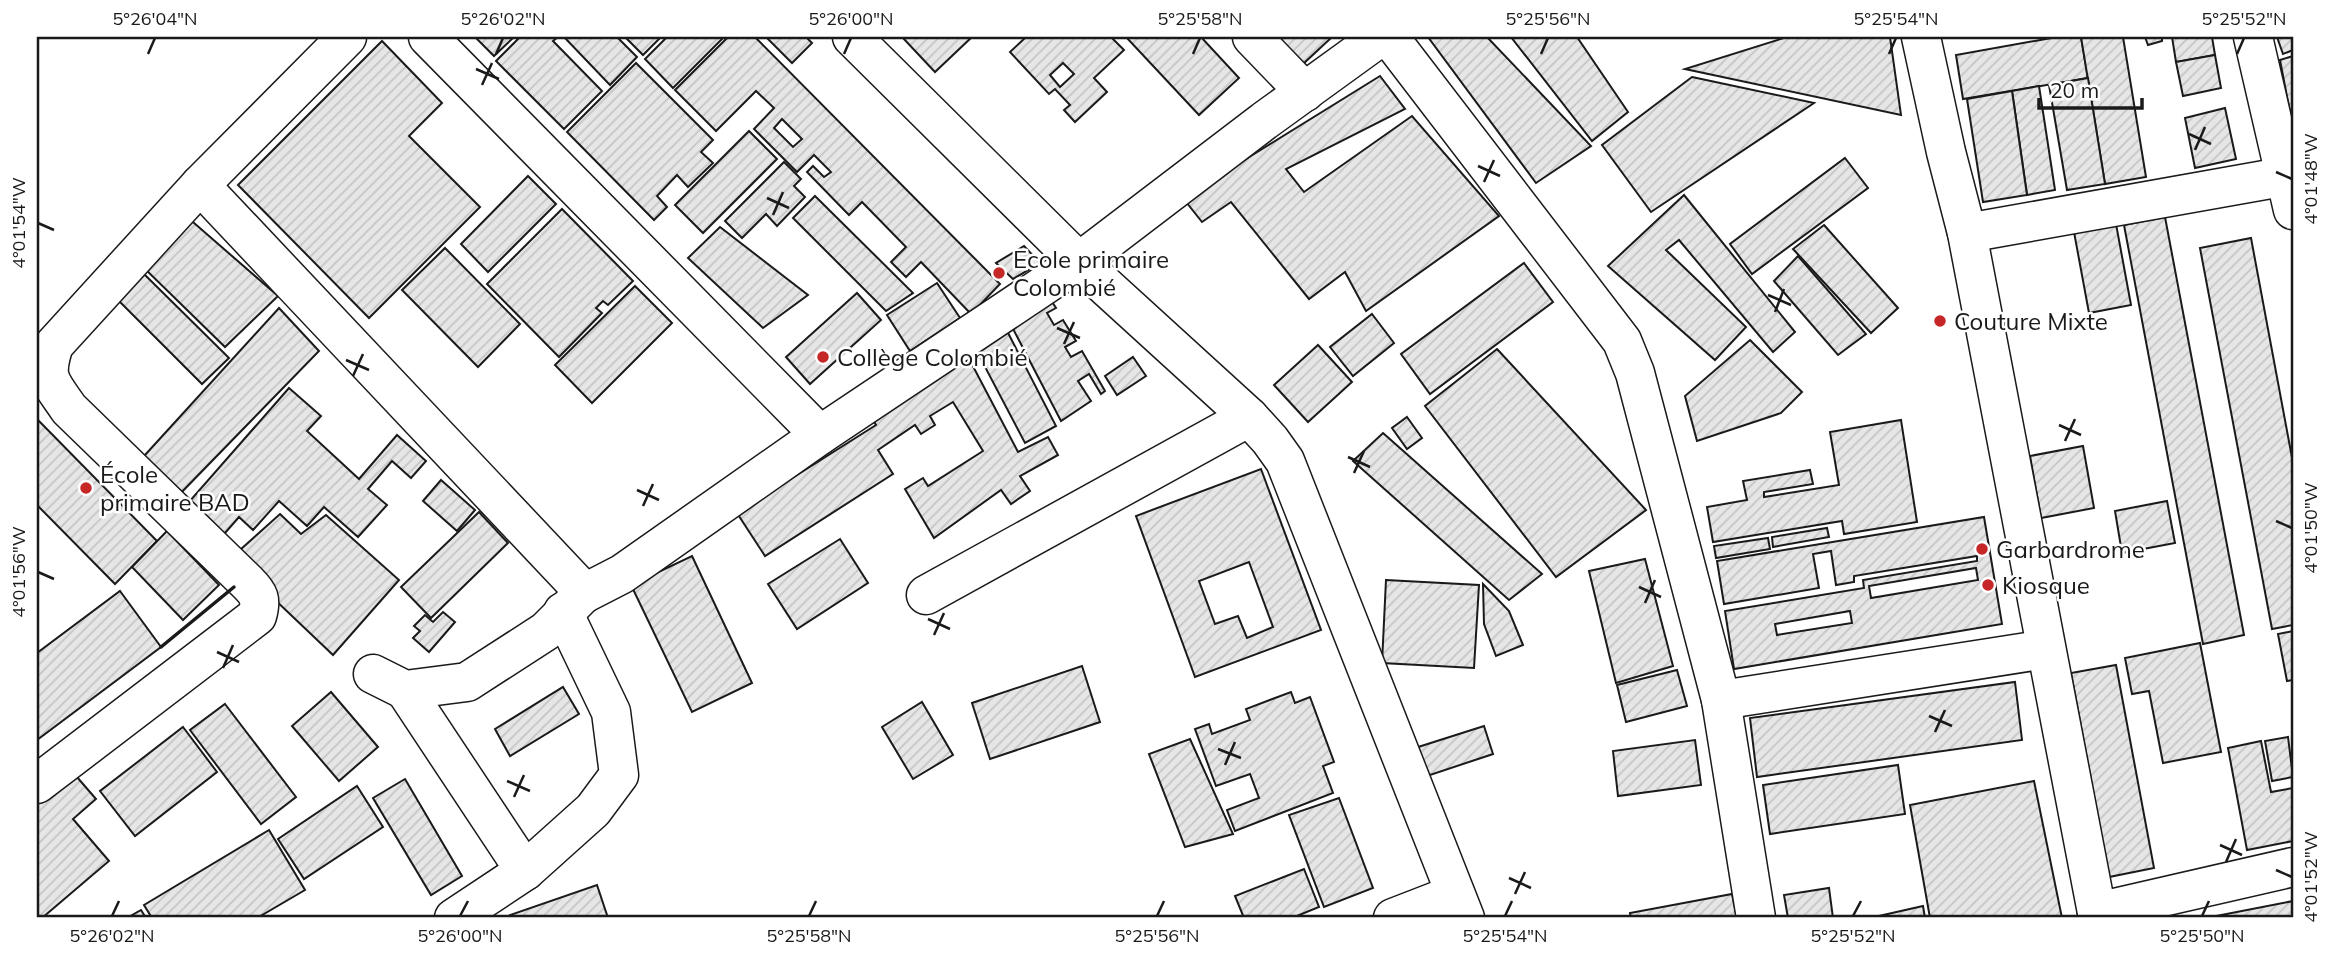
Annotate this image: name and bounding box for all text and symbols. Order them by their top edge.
text: 5°26'04"N [112,7,198,30]
text: 5°26'02"N [460,7,546,30]
text: 5°26'00"N [808,7,894,30]
text: 5°25'58"N [1157,7,1243,30]
text: 5°25'56"N [1505,7,1591,30]
text: 5°25'54"N [1853,7,1939,30]
text: 5°25'52"N [2201,7,2287,30]
scale bar [2039,66,2143,110]
text: 20 m [2050,77,2099,103]
text: 4°01'48"W [2299,133,2322,225]
text: 4°01'54"W [7,177,30,269]
place label: Ecole primaire Colombié [1013,244,1169,302]
marker: Ecole primaire Colombié [991,265,1007,281]
place label: Couture Mixte [1954,306,2108,336]
marker: Couture Mixte [1932,313,1948,329]
place label: Collège Colombié [837,342,1028,372]
marker: Collège Colombié [815,349,831,365]
place label: École primaire BAD [100,459,250,517]
marker: École primaire BAD [78,480,94,496]
text: 4°01'50"W [2299,482,2322,574]
text: 4°01'56"W [7,526,30,618]
place label: Garbardrome [1996,534,2145,564]
marker: Garbardrome [1974,541,1990,557]
place label: Kiosque [2002,570,2090,600]
marker: Kiosque [1980,577,1996,593]
text: 4°01'52"W [2299,831,2322,923]
text: 5°26'02"N [69,924,155,947]
text: 5°26'00"N [417,924,503,947]
text: 5°25'58"N [766,924,852,947]
text: 5°25'56"N [1114,924,1200,947]
text: 5°25'54"N [1462,924,1548,947]
text: 5°25'52"N [1810,924,1896,947]
text: 5°25'50"N [2159,924,2245,947]

